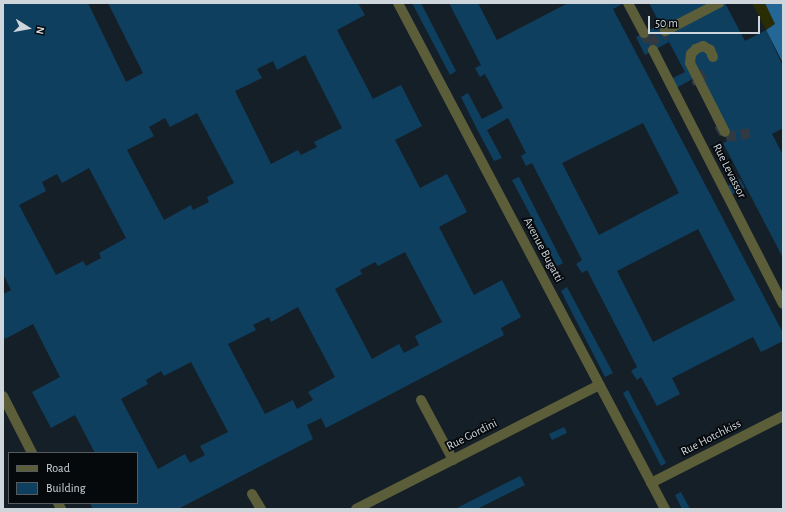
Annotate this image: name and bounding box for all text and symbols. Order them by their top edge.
north arrow [8,8,48,48]
scale bar [650,8,762,34]
text: 50 m [655,17,678,29]
text: N [34,26,46,35]
street label: Rue Levassor [709,141,749,201]
street label: Avenue Bugatti [520,215,566,285]
street label: Rue Gordini [444,416,500,454]
street label: Rue Hotchkiss [678,417,744,459]
legend [8,452,138,504]
text: Road [46,462,70,474]
text: Building [46,482,86,494]

